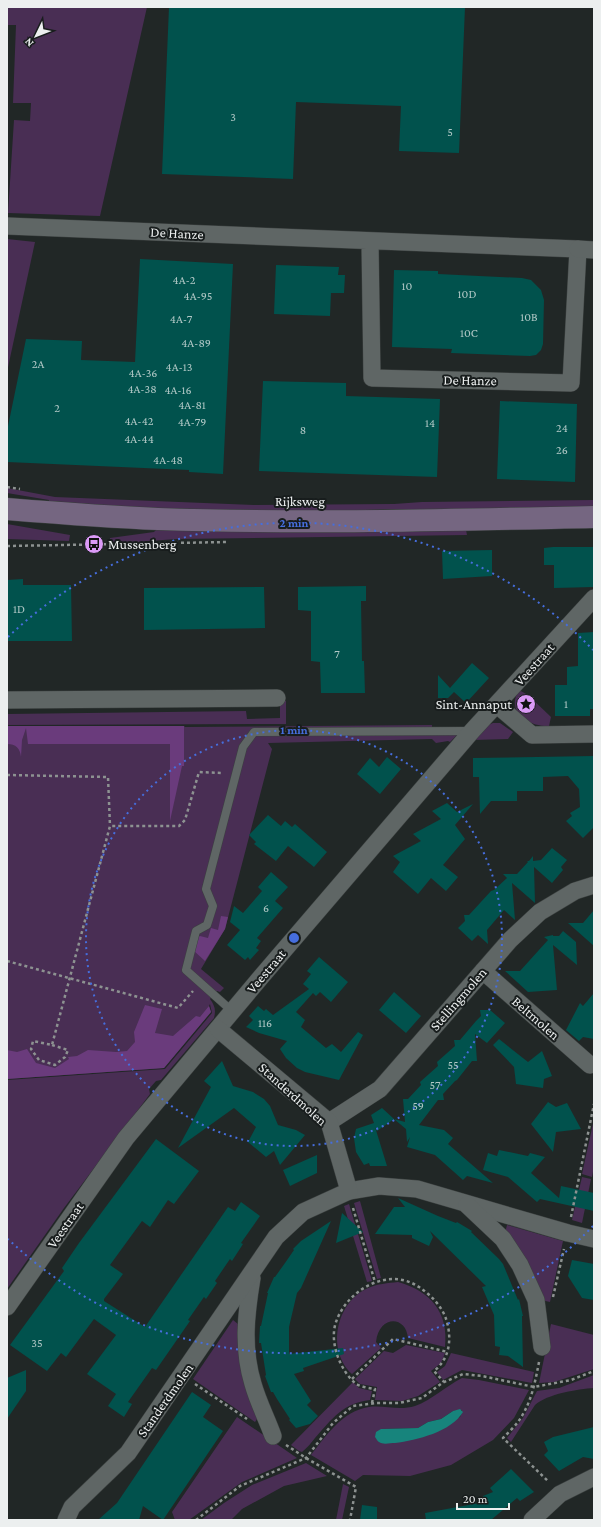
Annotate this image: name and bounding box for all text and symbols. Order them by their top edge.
north arrow [16,16,56,56]
text: N [21,36,36,50]
house number: 3 [230,110,236,124]
house number: 5 [447,125,453,139]
street label: De Hanze [150,224,204,242]
house number: 4A-2 [173,273,196,287]
house number: 10 [402,279,413,293]
house number: 10D [458,287,476,301]
house number: 4A-95 [184,289,212,303]
house number: 10B [520,310,538,324]
house number: 4A-7 [170,312,193,326]
house number: 10C [460,326,478,340]
house number: 4A-89 [181,336,211,350]
house number: 2A [32,357,44,371]
house number: 4A-13 [166,360,193,374]
house number: 4A-36 [129,366,157,380]
street label: De Hanze [443,372,497,388]
house number: 4A-38 [127,382,157,396]
house number: 4A-16 [164,383,192,397]
house number: 4A-81 [178,398,206,412]
house number: 2 [54,401,60,415]
house number: 4A-42 [124,414,154,428]
house number: 4A-79 [178,415,206,429]
house number: 14 [425,416,435,430]
house number: 24 [556,421,568,435]
house number: 8 [300,423,306,437]
house number: 4A-44 [124,432,154,446]
house number: 26 [556,443,568,457]
house number: 4A-48 [153,453,183,467]
street label: Rijksweg [275,493,325,510]
text: 2 min [280,516,309,530]
bus stop icon: Mussenberg [83,533,105,555]
place label: Mussenberg [108,536,177,552]
house number: 1D [13,602,25,616]
street label: Veestraat [511,639,558,689]
house number: 7 [334,647,340,661]
place icon: Sint-Annaput [515,693,537,715]
place label: Sint-Annaput [436,696,512,712]
house number: 1 [564,697,568,711]
text: 1 min [280,723,308,737]
house number: 6 [263,901,269,915]
centre of rings [287,931,301,945]
street label: Veestraat [243,946,289,996]
street label: Stellingmolen [426,964,490,1034]
street label: Beltmolen [509,993,563,1043]
house number: 116 [258,1016,272,1030]
house number: 55 [447,1058,459,1072]
street label: Standerdmolen [256,1059,331,1129]
house number: 57 [430,1078,441,1092]
house number: 59 [412,1099,424,1113]
street label: Veestraat [43,1199,87,1251]
house number: 35 [31,1336,43,1350]
street label: Standerdmolen [134,1360,197,1440]
scale bar [457,1485,509,1511]
text: 20 m [463,1492,488,1506]

